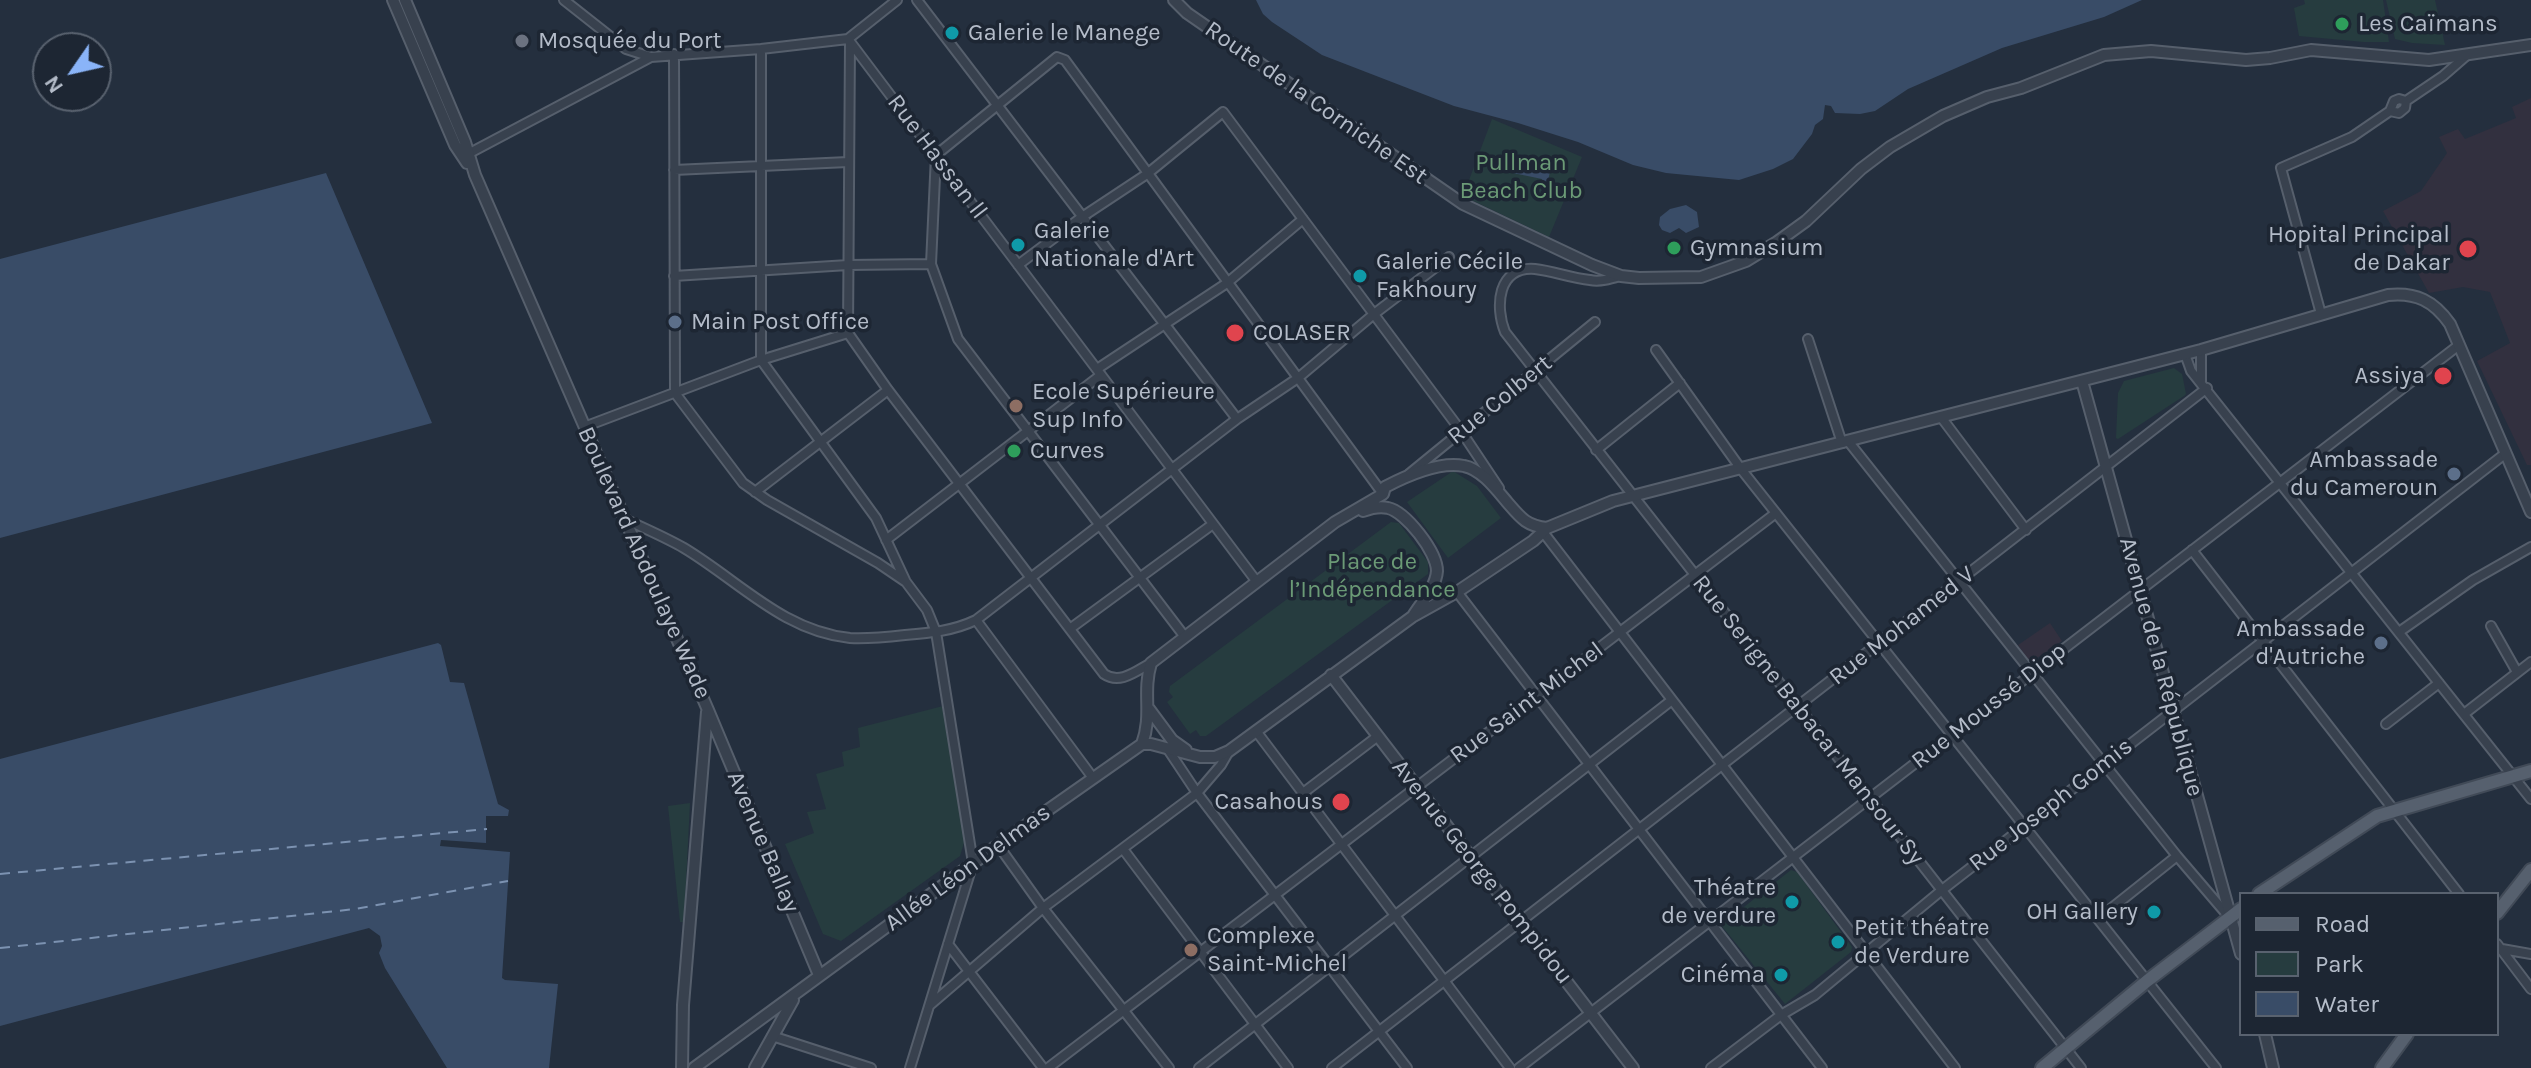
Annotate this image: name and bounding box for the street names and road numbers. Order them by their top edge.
street label: Route de la Corniche Est [1199,15,1433,191]
street label: Rue Hassan ll [881,89,993,225]
street label: Rue Colbert [1442,349,1558,451]
street label: Boulevard Abdoulaye Wade [571,422,717,704]
street label: Avenue de la République [2113,534,2209,800]
street label: Rue Mohamed V [1824,560,1980,692]
street label: Rue Serigne Babacar Mansour Sy [1686,569,1930,871]
street label: Rue Saint Michel [1445,636,1609,770]
street label: Rue Moussé Diop [1906,637,2072,775]
street label: Rue Joseph Gomis [1963,732,2139,878]
street label: Avenue George Pompidou [1385,754,1579,990]
street label: Avenue Ballay [720,767,806,917]
street label: Allée Léon Delmas [880,798,1056,938]

